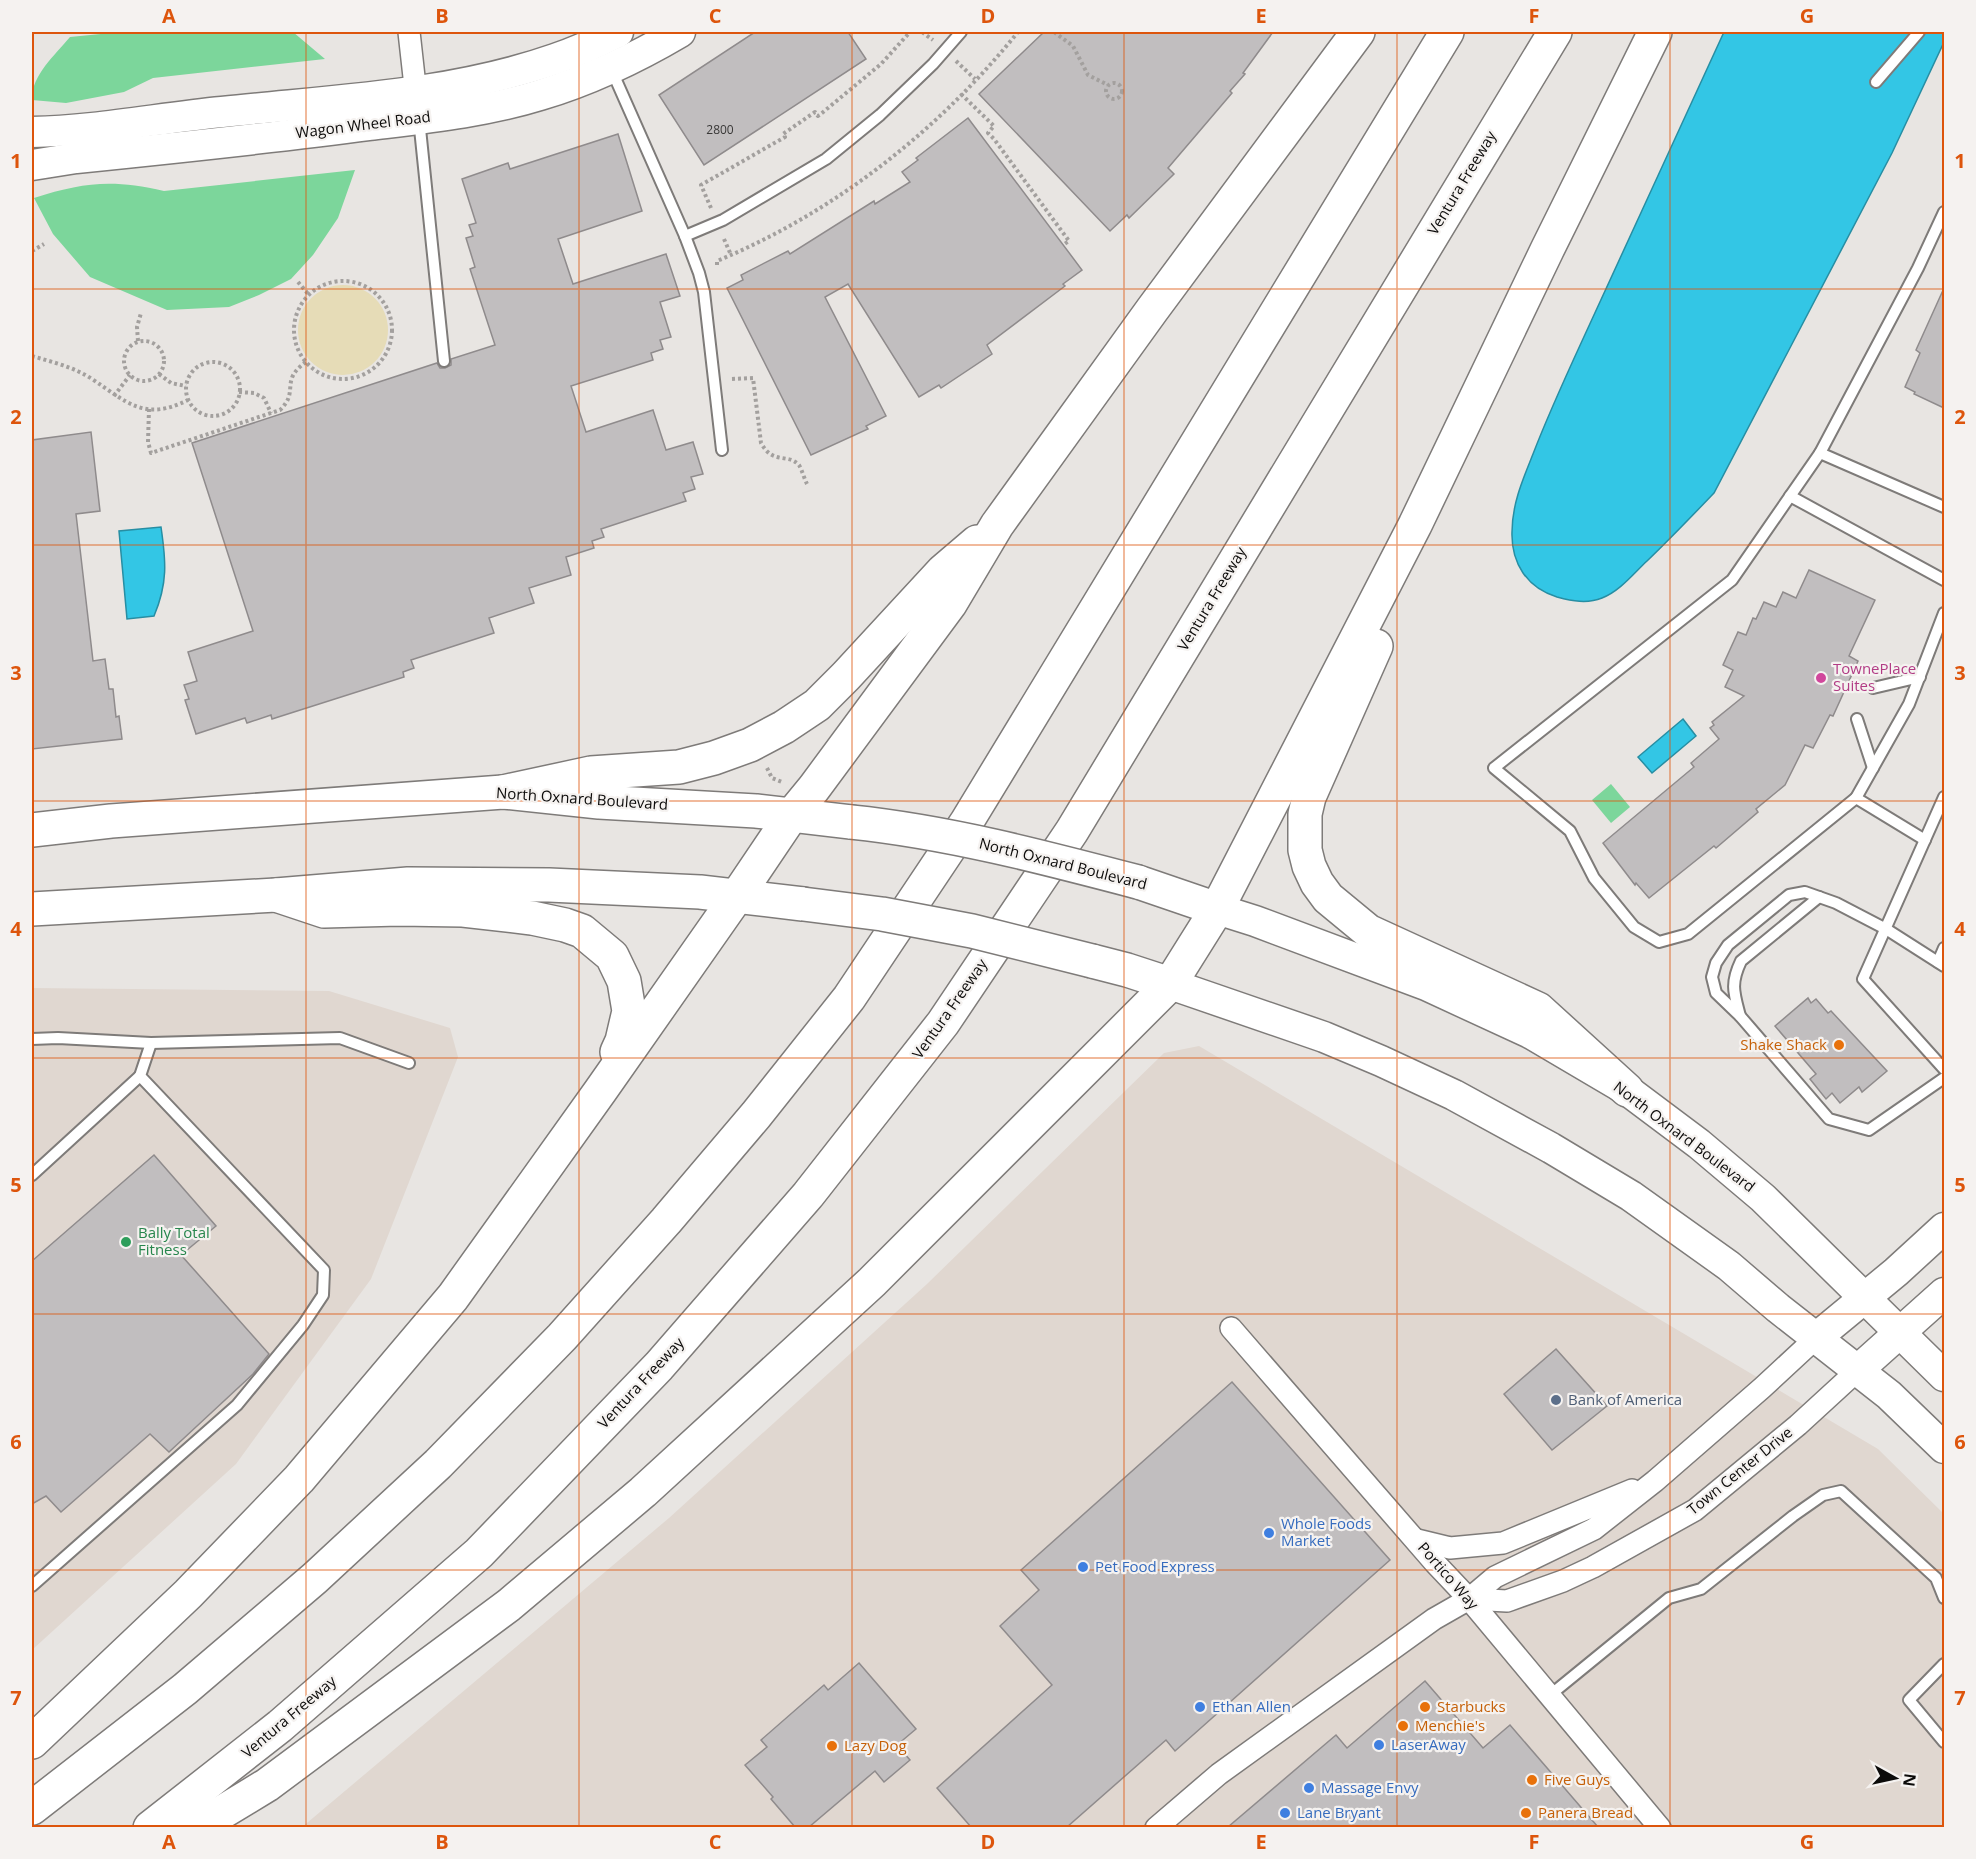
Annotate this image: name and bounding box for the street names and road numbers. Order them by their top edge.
street label: Wagon Wheel Road [294,106,432,142]
street label: Ventura Freeway [1422,126,1500,238]
street label: Ventura Freeway [1172,542,1250,654]
street label: North Oxnard Boulevard [495,782,669,814]
street label: North Oxnard Boulevard [977,832,1149,894]
street label: Ventura Freeway [907,954,991,1062]
street label: North Oxnard Boulevard [1610,1076,1759,1196]
street label: Ventura Freeway [593,1332,688,1432]
street label: Town Center Drive [1683,1422,1796,1519]
street label: Portico Way [1414,1537,1484,1614]
street label: Ventura Freeway [237,1670,340,1762]

